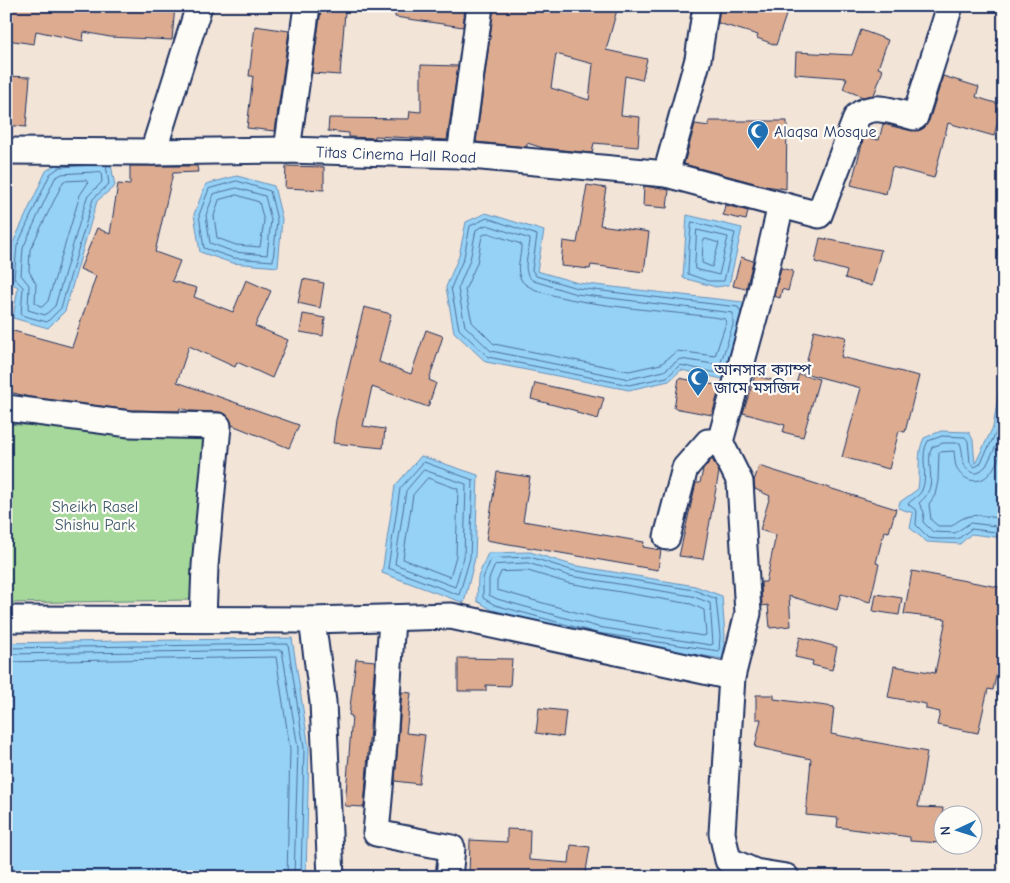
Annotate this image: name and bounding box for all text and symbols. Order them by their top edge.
mosque icon: Alaqsa Mosque [746,119,770,150]
place label: Alaqsa Mosque [774,123,876,141]
street label: Titas Cinema Hall Road [316,143,476,167]
place label: আনসার ক্যাম্প জামে মসজিদ [713,361,812,397]
mosque icon: আনসার ক্যাম্প জামে মসজিদ [686,366,710,397]
park label: Sheikh Rasel Shishu Park [52,498,138,534]
north arrow [932,806,982,856]
text: N [937,826,954,836]

